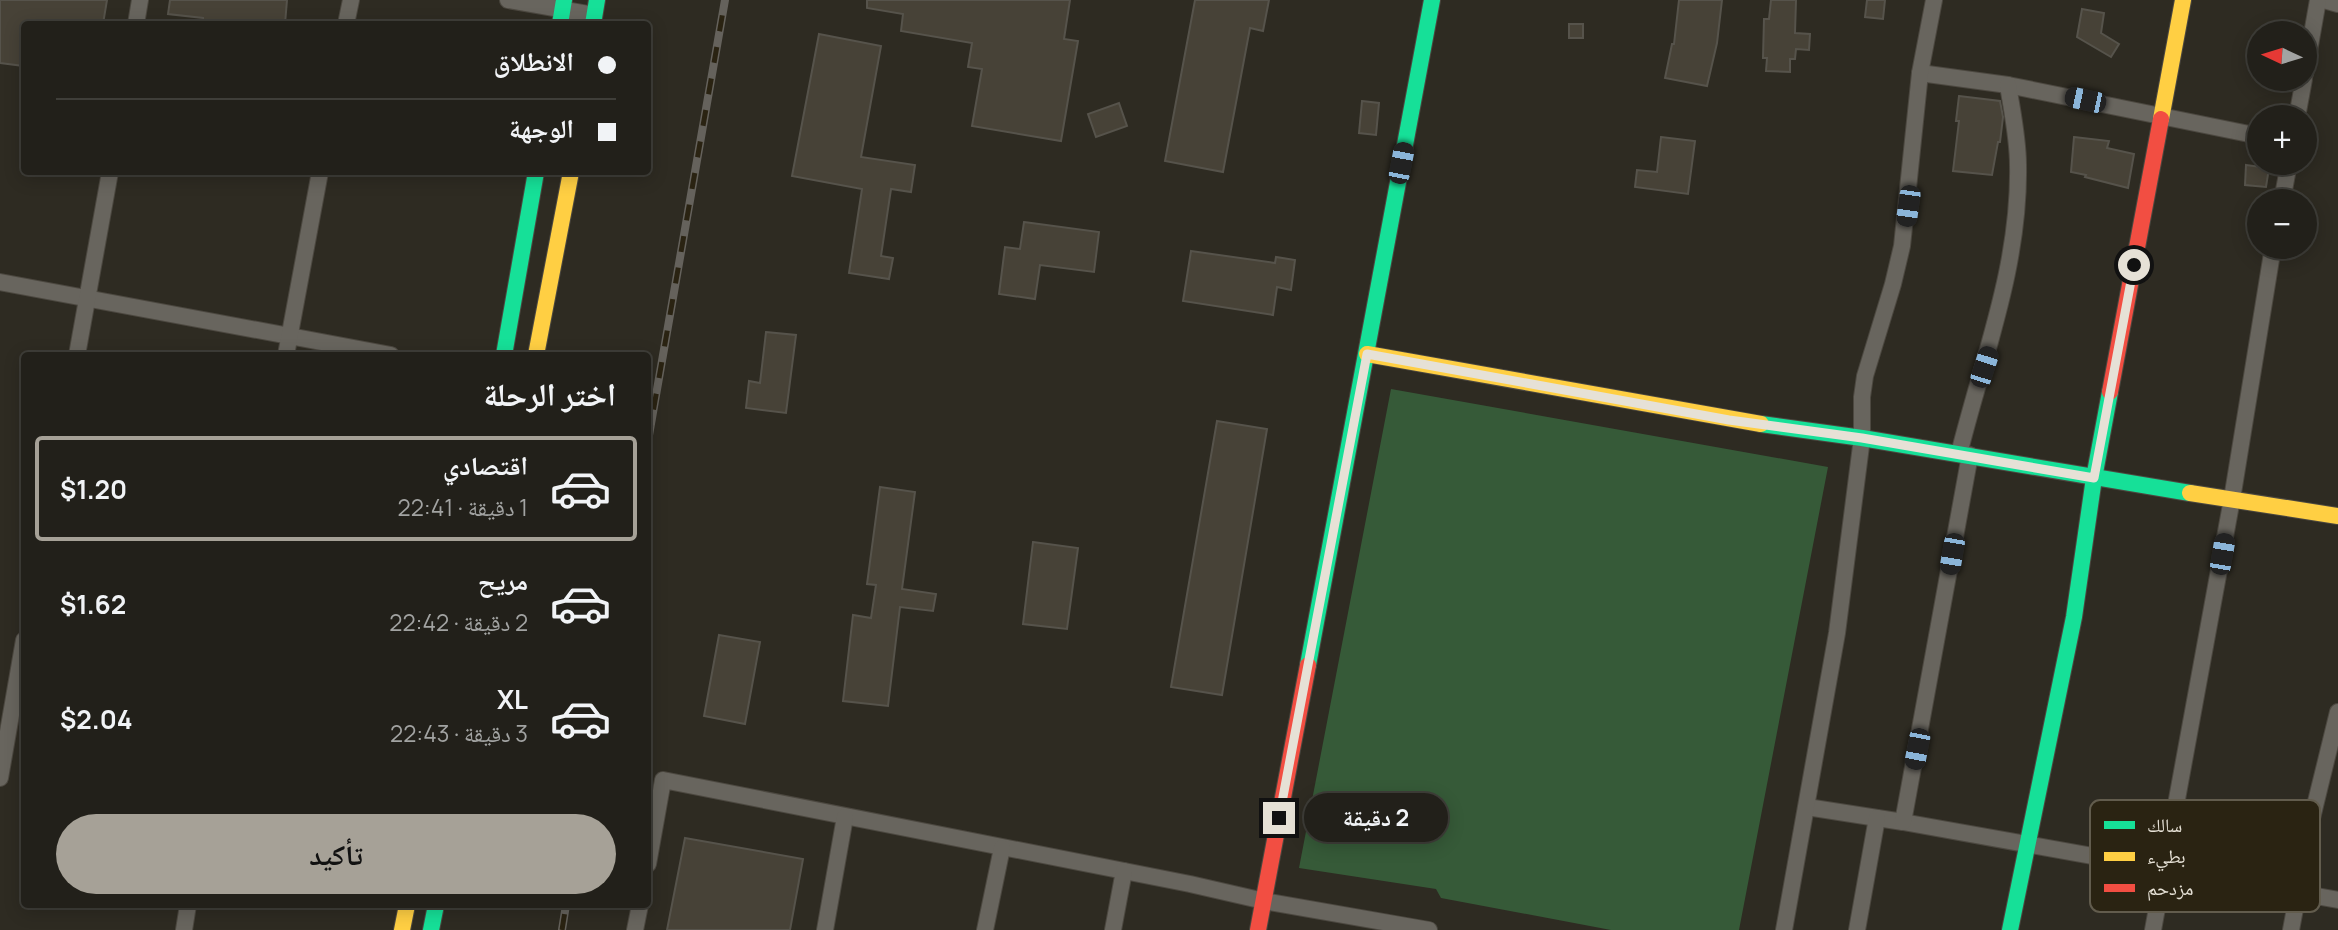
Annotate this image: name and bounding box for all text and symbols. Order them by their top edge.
north arrow [2247,21,2317,91]
map controls [2247,21,2317,259]
text: الانطلاق [494,43,574,79]
car [2063,85,2108,115]
button: + [2247,105,2317,175]
text: الوجهة [509,110,574,146]
car [1387,140,1416,186]
car [1895,184,1922,228]
button: − [2247,189,2317,259]
route start [2118,249,2150,281]
car [1968,344,2001,390]
text: اختر الرحلة [483,372,616,416]
text: اقتصادي [443,447,528,483]
icon: car [549,457,612,520]
text: $1.20 [60,471,127,507]
text: 1 دقيقة · 22:41 [398,491,528,523]
car [1939,531,1966,577]
car [2209,531,2236,577]
text: مريح [478,562,528,598]
icon: car [549,572,612,635]
text: $1.62 [60,586,126,622]
text: 2 دقيقة · 22:42 [389,606,528,638]
text: XL [497,681,528,717]
icon: car [549,687,612,750]
text: $2.04 [60,701,133,737]
text: 3 دقيقة · 22:43 [390,717,528,749]
car [1903,726,1932,772]
callout: 2 دقيقة [1304,794,1447,842]
legend [2090,800,2320,912]
text: 2 دقيقة [1343,801,1409,833]
route end [1263,802,1295,834]
text: سالك [2147,812,2182,838]
button: تأكيد [56,814,616,894]
text: بطيء [2147,843,2186,872]
text: مزدحم [2147,875,2193,901]

